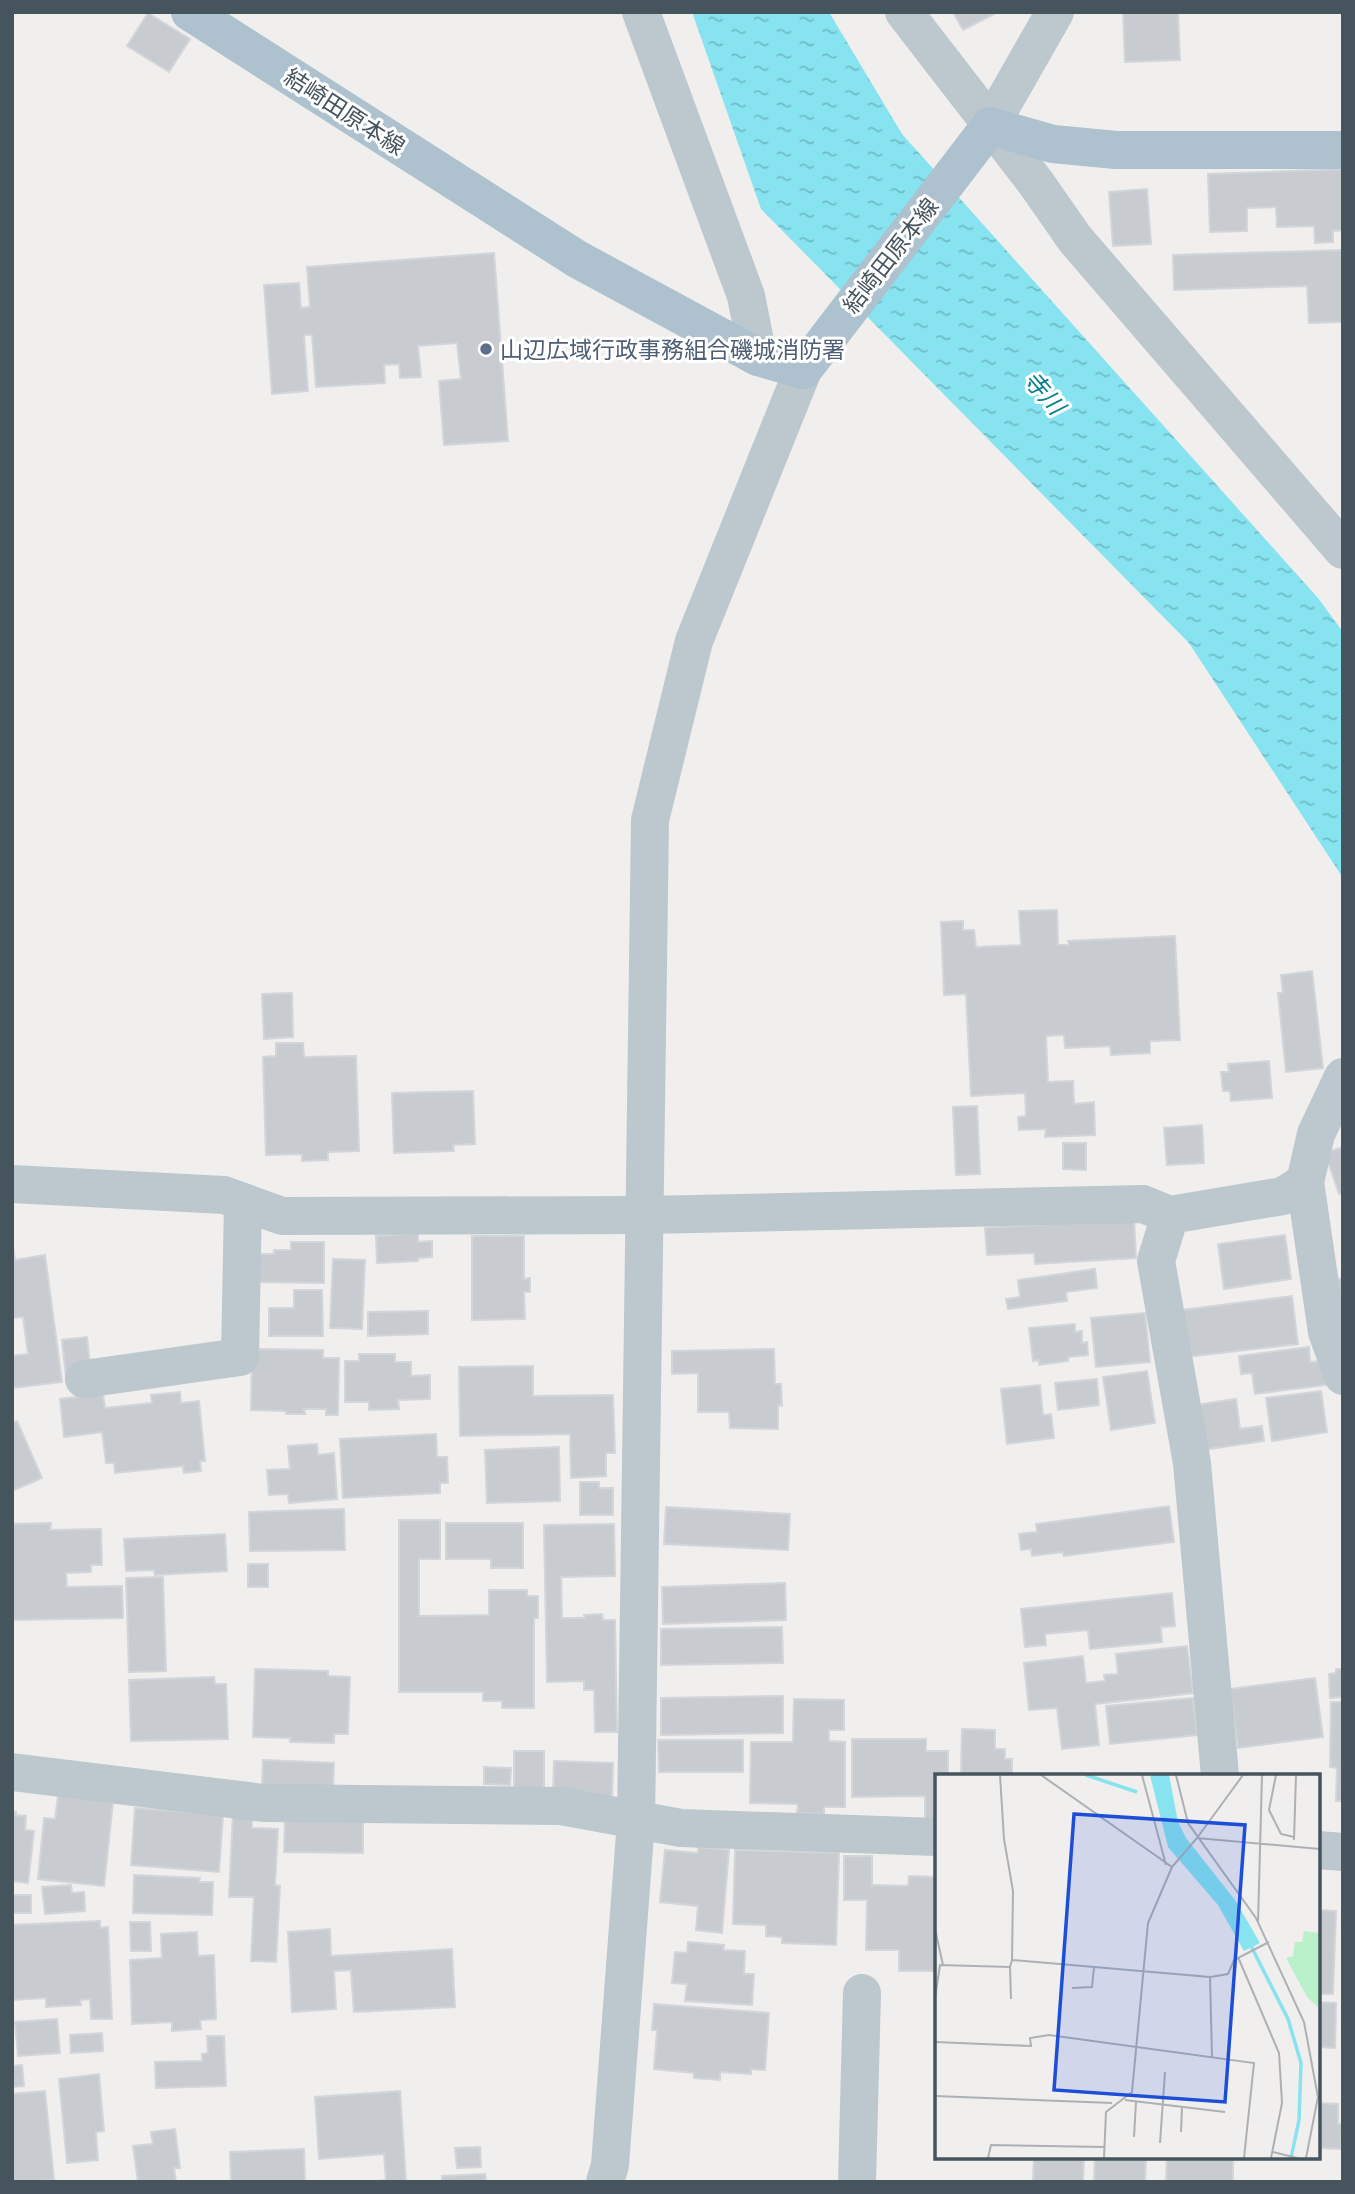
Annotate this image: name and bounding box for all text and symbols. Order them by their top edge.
street label: 結崎田原本線 [280,62,410,160]
street label: 結崎田原本線 [836,192,944,318]
place label: 山辺広域行政事務組合磯城消防署 [500,335,845,363]
marker: 山辺広域行政事務組合磯城消防署 [478,341,494,357]
water label: 寺川 [1018,364,1074,422]
inset map [935,1774,1320,2159]

